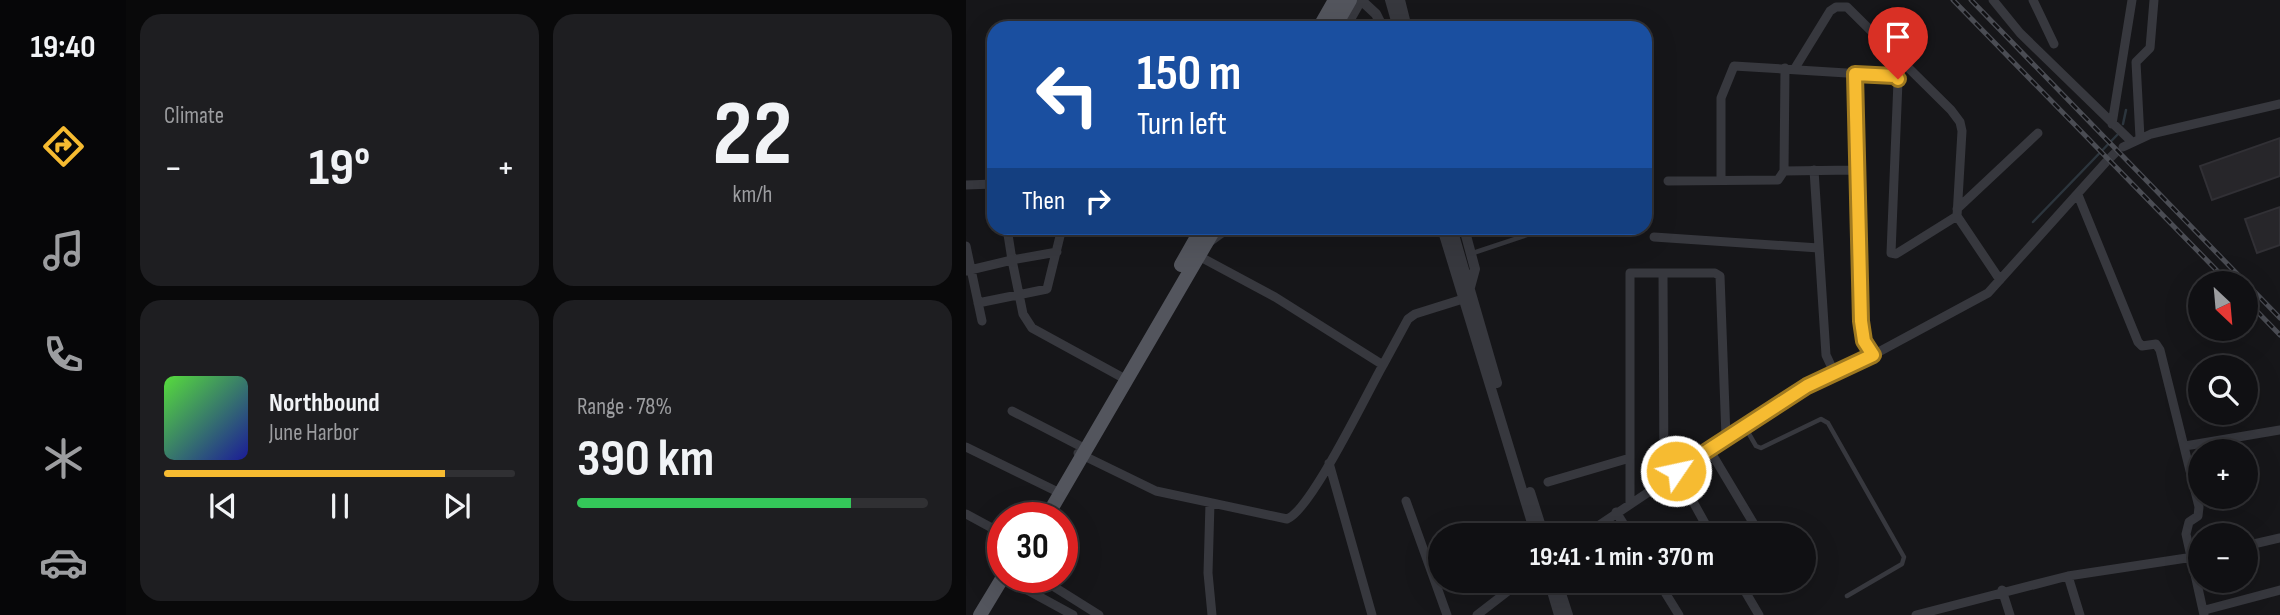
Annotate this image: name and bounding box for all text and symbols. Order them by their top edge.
pin [1868,7,1928,79]
icon: arrive [1879,18,1917,56]
text: 19:40 [31,28,95,67]
text: 150 m [1137,45,1241,104]
icon: left [1022,49,1113,140]
text: 22 [713,81,792,190]
text: Climate [164,102,224,130]
text: Turn left [1137,105,1227,144]
icon: directions [39,122,88,171]
text: 19° [309,137,370,200]
text: − [164,146,183,191]
text: + [496,146,515,191]
text: km/h [733,181,772,209]
icon: right [1079,182,1117,220]
text: Then [1022,186,1065,217]
icon: music [39,226,88,275]
north arrow [2188,271,2258,341]
map controls [2188,271,2258,593]
icon: phone [39,330,88,379]
button: search [2188,355,2258,425]
text: Northbound [269,388,380,419]
text: Range · 78% [577,393,672,421]
text: June Harbor [269,419,359,447]
text: 390 km [577,428,714,491]
icon: climate [39,434,88,483]
position arrow [1639,434,1713,508]
button: + [2188,439,2258,509]
icon: previous [204,487,242,525]
icon: pause [321,487,359,525]
icon: next [438,487,476,525]
speed limit sign: 30 [987,502,1078,593]
button: − [2188,523,2258,593]
icon: car [39,538,88,587]
text: 19:41 · 1 min · 370 m [1530,542,1714,573]

